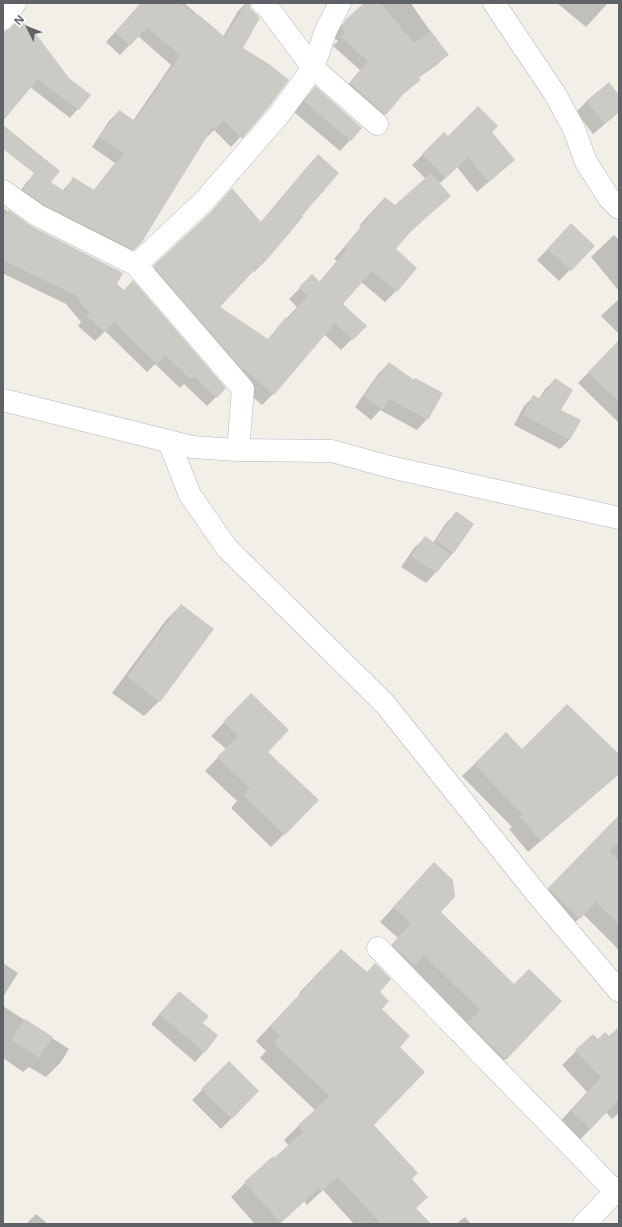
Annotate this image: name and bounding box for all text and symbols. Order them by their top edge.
north arrow [8,8,48,48]
text: N [10,11,27,28]

